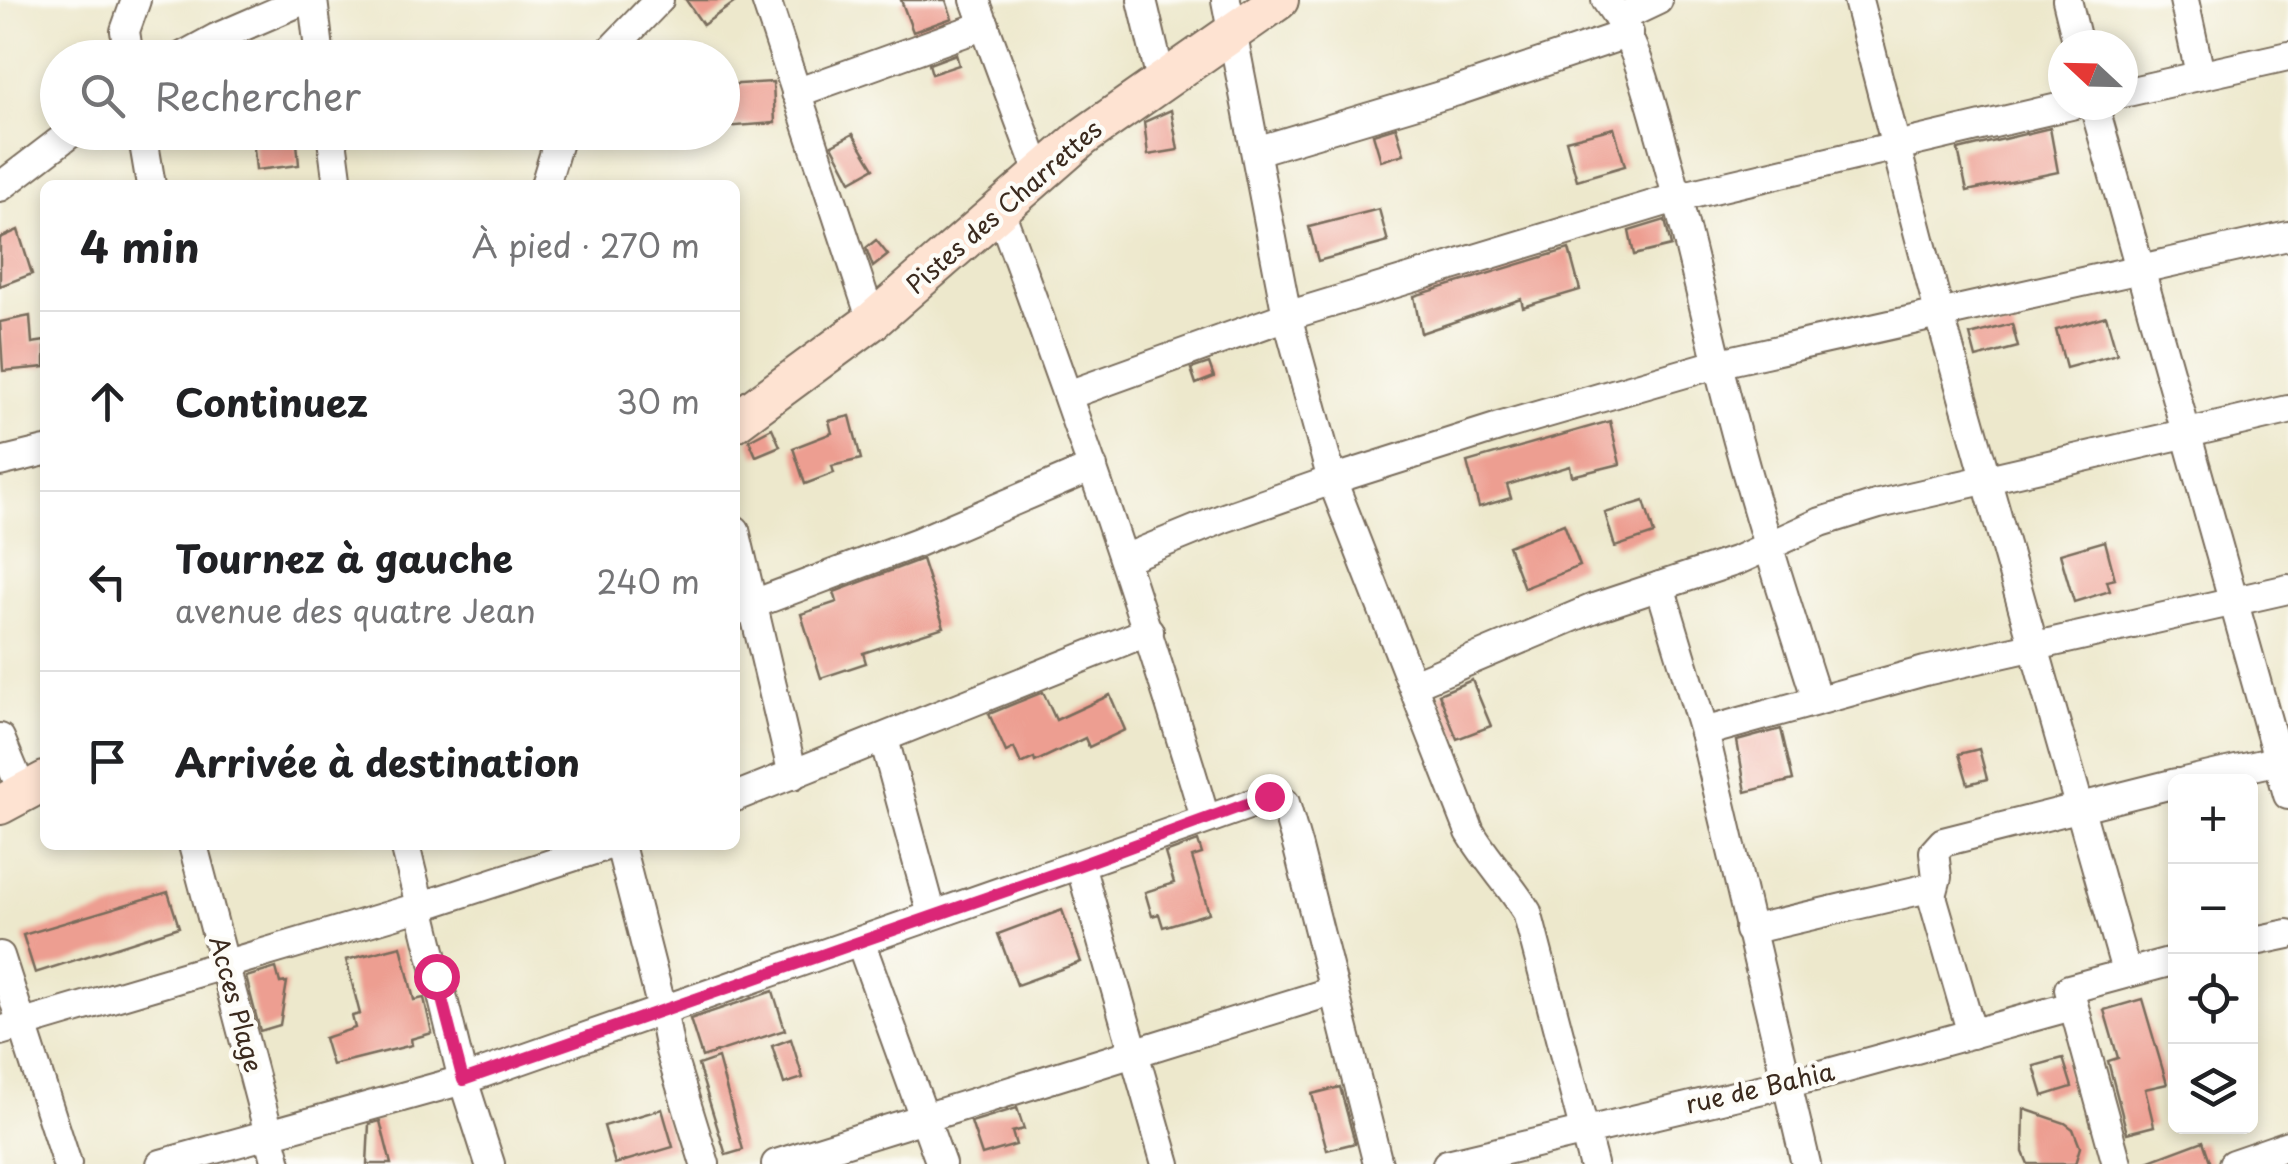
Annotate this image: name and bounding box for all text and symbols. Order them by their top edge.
north arrow [2048,30,2138,120]
search box [40,40,740,150]
text: Rechercher [155,67,361,124]
icon: search [75,68,130,123]
street label: Pistes des Charrettes [897,110,1110,302]
text: 4 min [80,214,200,277]
text: À pied · 270 m [472,221,700,269]
text: Continuez [175,373,368,430]
icon: ahead [80,374,135,429]
text: 30 m [616,377,700,425]
text: Tournez à gauche [175,529,513,586]
icon: left [80,554,135,609]
text: 240 m [597,557,700,605]
text: avenue des quatre Jean [175,586,536,634]
text: Arrivée à destination [175,733,580,790]
icon: arrive [80,734,135,789]
route end [1247,774,1293,820]
map controls [2168,774,2258,1134]
button: + [2168,774,2258,864]
button: − [2168,864,2258,954]
street label: Acces Plage [200,931,273,1076]
route start [414,954,460,1000]
button: locate [2168,954,2258,1044]
button: layers [2168,1044,2258,1134]
street label: rue de Bahia [1682,1051,1838,1123]

